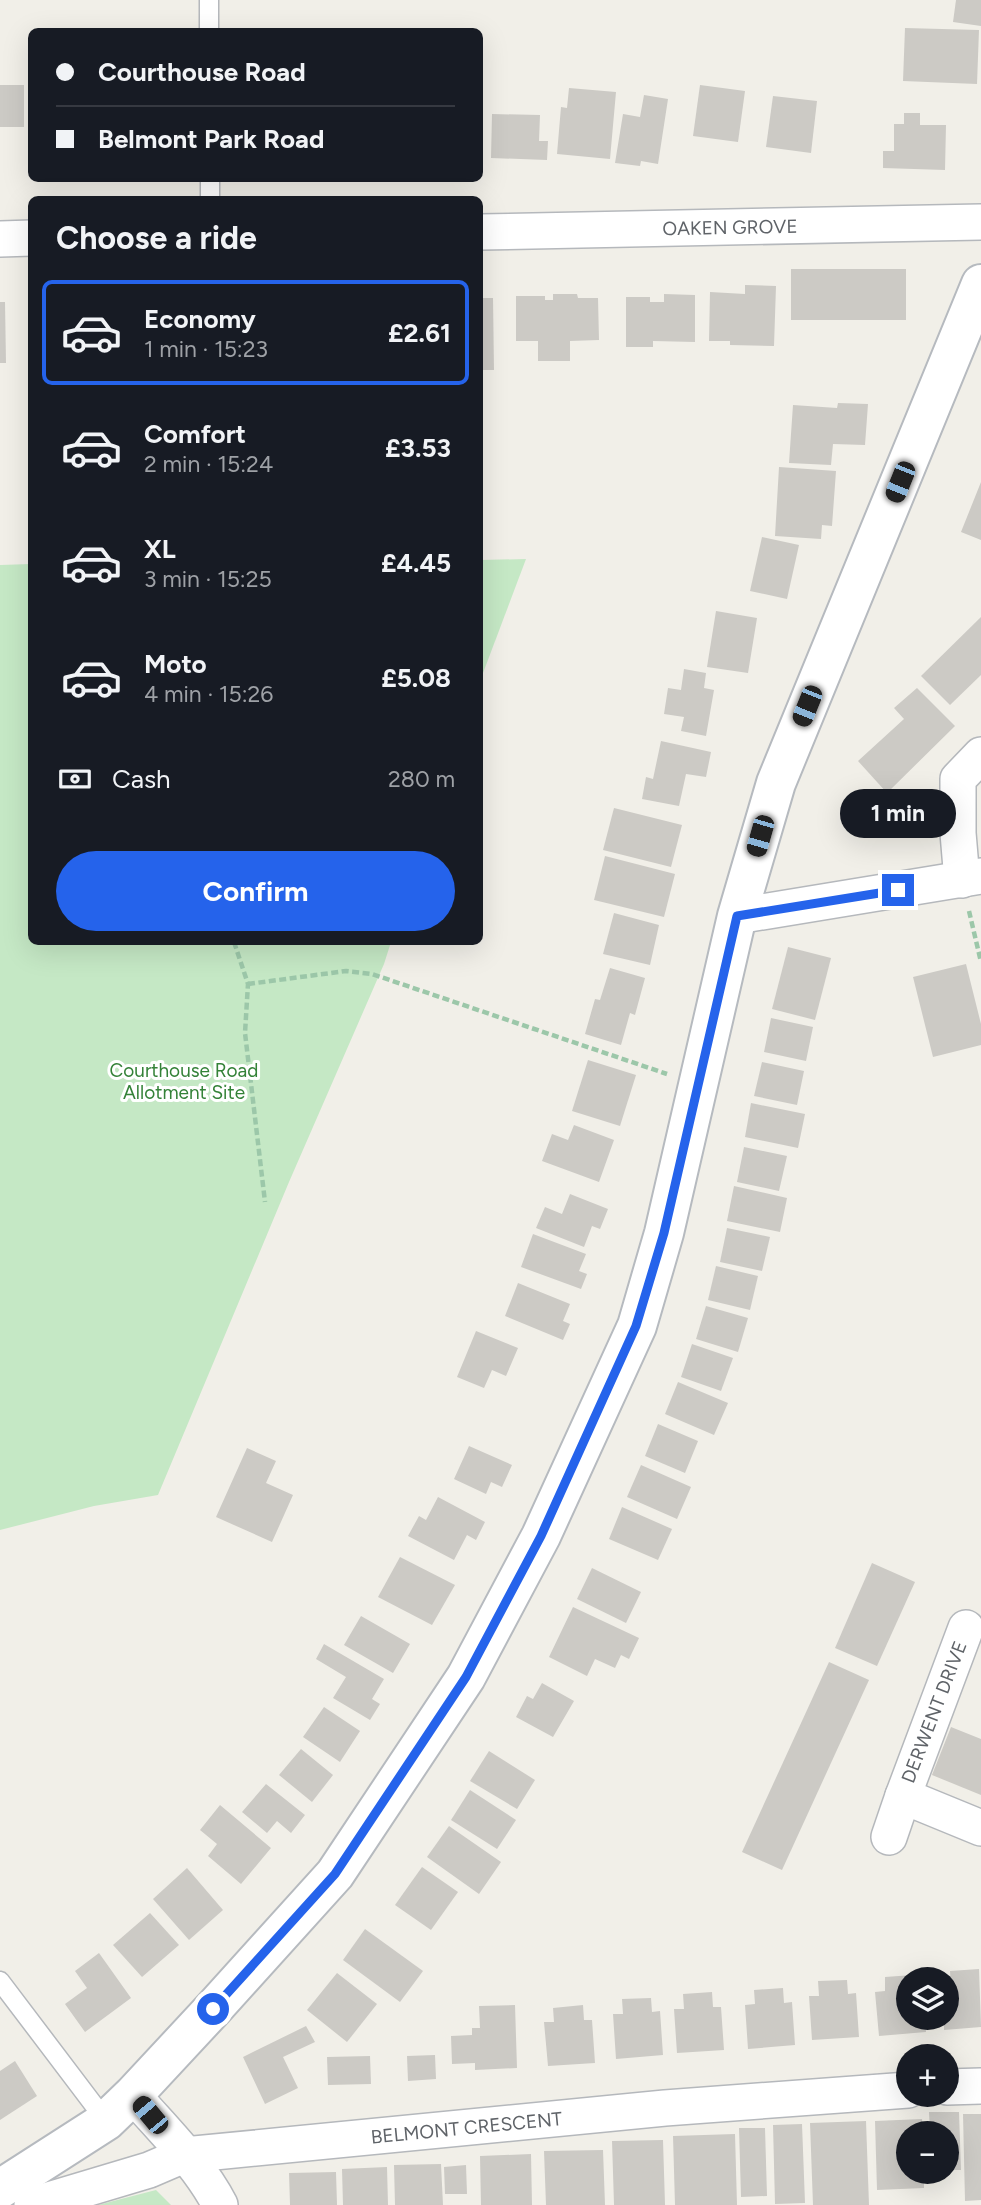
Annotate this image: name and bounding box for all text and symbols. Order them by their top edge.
text: Courthouse Road [98,56,306,88]
text: Belmont Park Road [98,123,324,155]
street label: OAKEN GROVE [662,214,798,240]
text: Choose a ride [56,219,257,257]
icon: car [60,301,123,364]
text: Economy [144,303,256,335]
text: £2.61 [388,317,451,349]
text: 1 min · 15:23 [144,335,268,363]
icon: car [60,416,123,479]
text: Comfort [144,418,246,450]
text: £3.53 [385,432,451,464]
text: 2 min · 15:24 [144,450,273,478]
car [883,459,918,505]
icon: car [60,531,123,594]
text: XL [144,533,176,565]
text: £4.45 [381,547,451,579]
text: 3 min · 15:25 [144,565,272,593]
icon: car [60,646,123,709]
text: Moto [144,648,207,680]
text: £5.08 [381,662,451,694]
text: 4 min · 15:26 [144,680,273,708]
car [790,683,825,729]
icon: cash [56,760,94,798]
text: Cash [112,763,171,795]
text: 280 m [388,765,455,793]
callout: 1 min [840,788,956,838]
text: 1 min [871,799,925,827]
car [745,813,776,859]
button: Confirm [56,851,455,931]
route end [882,874,914,906]
park label: Courthouse Road Allotment Site [110,1059,258,1104]
street label: DERWENT DRIVE [896,1638,972,1786]
map controls [896,1967,959,2184]
button: layers [896,1967,959,2030]
route start [197,1993,229,2025]
button: + [896,2044,959,2107]
car [129,2092,172,2138]
street label: BELMONT CRESCENT [370,2107,564,2148]
button: − [896,2121,959,2184]

